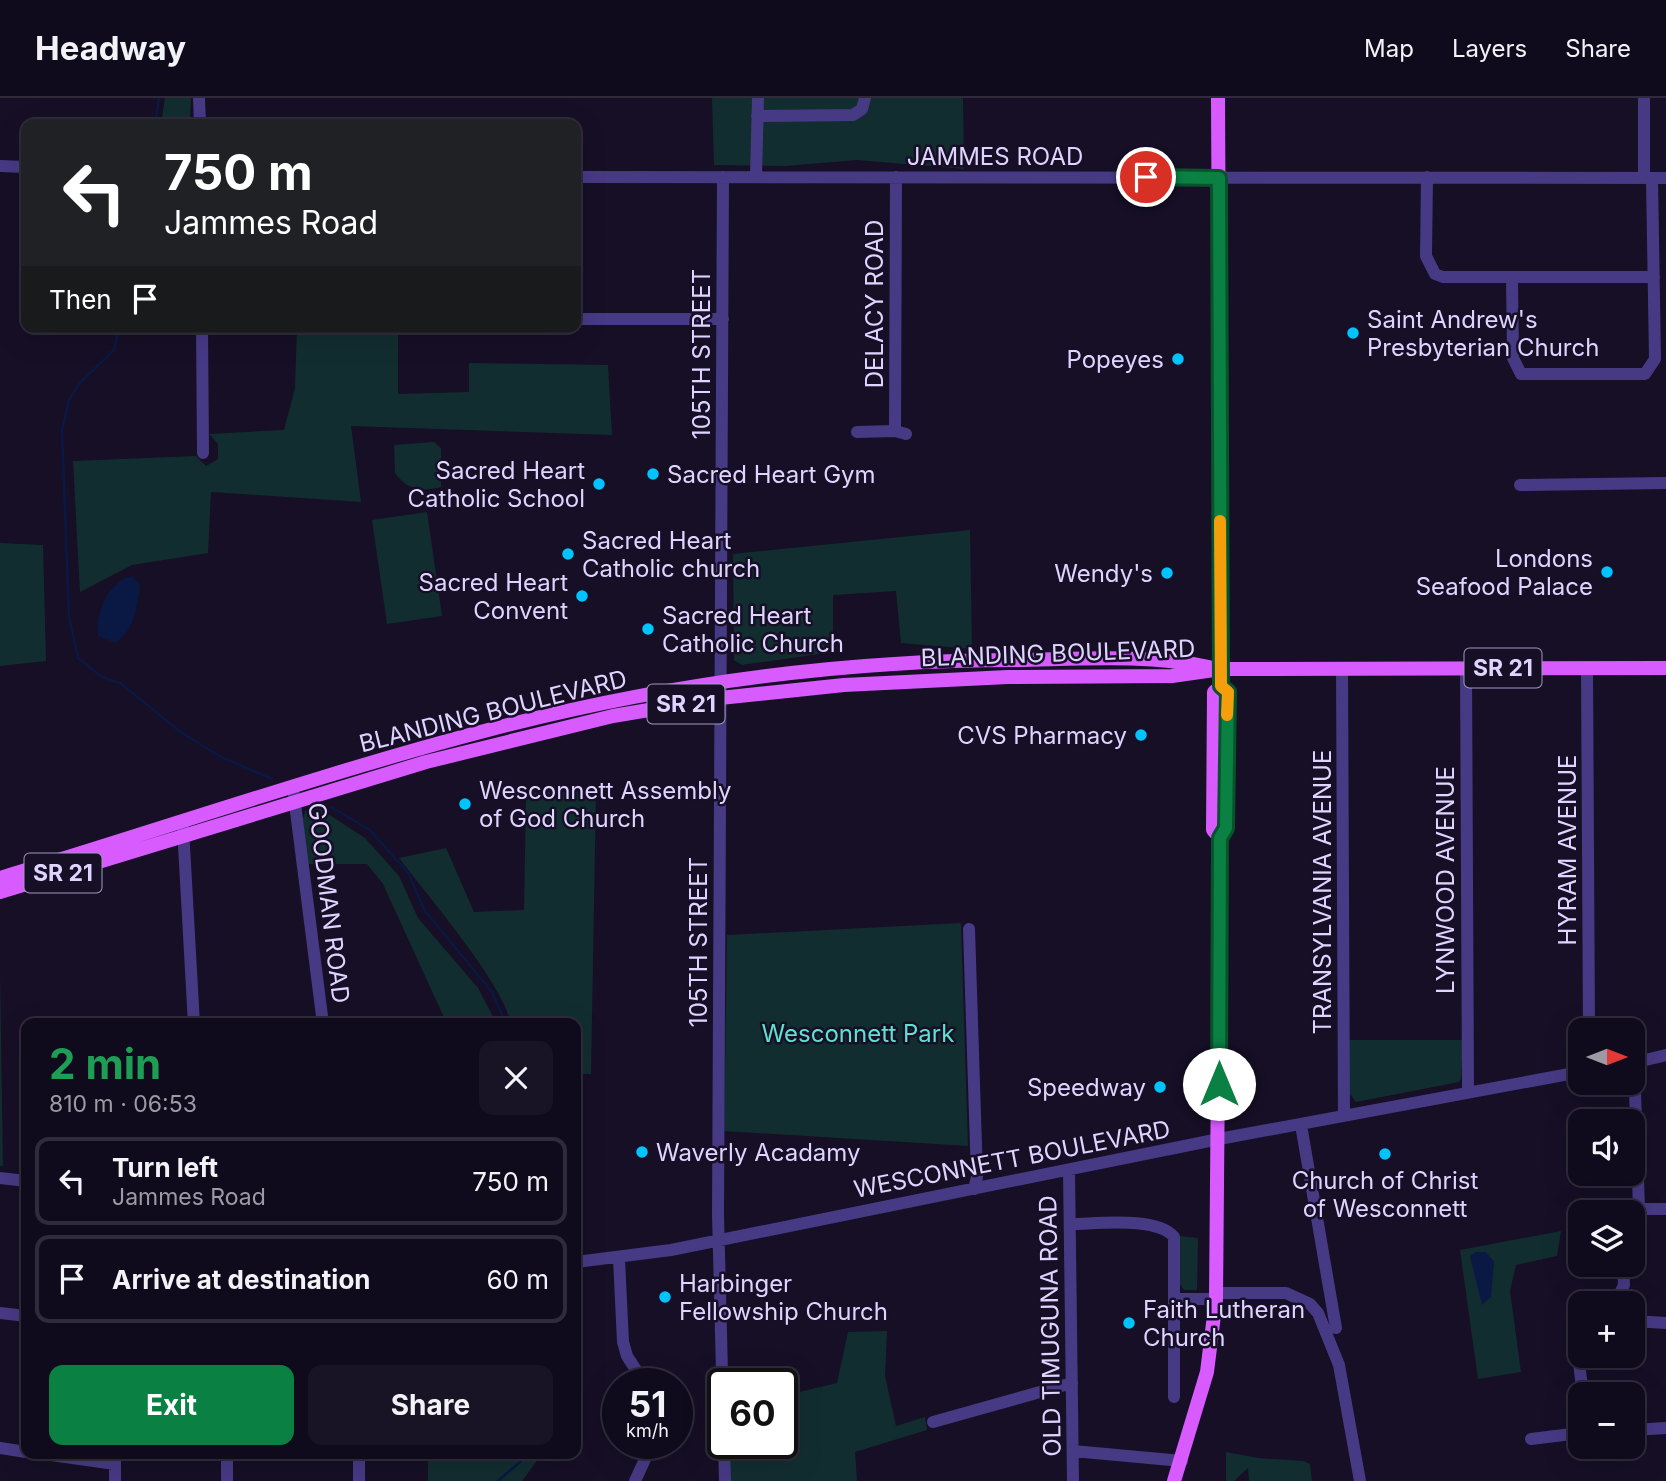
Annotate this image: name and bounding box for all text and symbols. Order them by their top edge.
text: Headway [35,28,186,68]
text: Map [1364,34,1414,63]
text: Layers [1452,34,1527,63]
text: Share [1565,34,1631,63]
street label: JAMMES ROAD [907,142,1083,171]
text: 750 m [164,143,313,202]
icon: left [49,147,140,238]
pin [1116,147,1176,207]
icon: arrive [1127,158,1165,196]
text: Jammes Road [164,203,378,242]
street label: DELACY ROAD [860,220,889,388]
street label: 105TH STREET [687,269,716,439]
icon: arrive [126,280,164,318]
text: Then [49,284,112,315]
place label: Saint Andrew's Presbyterian Church [1367,305,1599,362]
marker: Saint Andrew's Presbyterian Church [1345,325,1361,341]
place label: Popeyes [1067,345,1164,374]
marker: Popeyes [1170,351,1186,367]
place label: Sacred Heart Catholic School [408,456,585,513]
place label: Sacred Heart Gym [667,460,876,489]
marker: Sacred Heart Gym [645,466,661,482]
marker: Sacred Heart Catholic School [591,476,607,492]
place label: Sacred Heart Catholic church [582,526,760,583]
place label: Londons Seafood Palace [1416,544,1593,601]
marker: Sacred Heart Catholic church [560,546,576,562]
place label: Wendy's [1054,559,1153,588]
marker: Londons Seafood Palace [1599,564,1615,580]
marker: Wendy's [1159,565,1175,581]
place label: Sacred Heart Convent [419,568,568,625]
marker: Sacred Heart Convent [574,588,590,604]
place label: Sacred Heart Catholic Church [662,601,844,658]
marker: Sacred Heart Catholic Church [640,621,656,637]
street label: BLANDING BOULEVARD [920,634,1196,672]
road number: SR 21 [1464,648,1542,688]
street label: BLANDING BOULEVARD [356,664,630,758]
road number: SR 21 [648,684,724,724]
place label: CVS Pharmacy [957,721,1127,750]
marker: CVS Pharmacy [1133,727,1149,743]
street label: TRANSYLVANIA AVENUE [1308,750,1337,1034]
street label: HYRAM AVENUE [1553,755,1582,945]
street label: LYNWOOD AVENUE [1431,766,1460,994]
place label: Wesconnett Assembly of God Church [479,776,731,833]
marker: Wesconnett Assembly of God Church [457,796,473,812]
street label: GOODMAN ROAD [302,801,356,1005]
road number: SR 21 [24,853,102,892]
street label: 105TH STREET [684,857,713,1027]
north arrow [1568,1018,1645,1096]
map controls [1568,1018,1645,1459]
park label: Wesconnett Park [762,1019,954,1048]
text: 2 min [49,1038,161,1089]
button: close [479,1041,553,1115]
position arrow [1182,1047,1256,1121]
place label: Speedway [1027,1073,1146,1102]
marker: Speedway [1152,1079,1168,1095]
text: 810 m · 06:53 [49,1090,197,1118]
button: sound [1568,1109,1645,1186]
street label: WESCONNETT BOULEVARD [851,1114,1173,1204]
place label: Waverly Acadamy [656,1138,860,1167]
marker: Waverly Acadamy [634,1144,650,1160]
marker: Church of Christ of Wesconnett [1377,1146,1393,1162]
text: Turn left [112,1152,218,1183]
icon: left [53,1162,91,1200]
text: 750 m [472,1166,549,1197]
place label: Church of Christ of Wesconnett [1292,1166,1478,1223]
text: Jammes Road [112,1183,266,1211]
street label: OLD TIMUGUNA ROAD [1033,1195,1067,1457]
button: layers [1568,1200,1645,1277]
icon: arrive [53,1260,91,1298]
text: Arrive at destination [112,1264,371,1295]
text: 60 m [486,1264,549,1295]
place label: Harbinger Fellowship Church [679,1269,888,1326]
marker: Harbinger Fellowship Church [657,1289,673,1305]
button: + [1568,1291,1645,1368]
place label: Faith Lutheran Church [1143,1295,1305,1352]
marker: Faith Lutheran Church [1121,1315,1137,1331]
button: Exit [49,1365,294,1445]
button: Share [308,1365,553,1445]
speed limit sign: 60 [707,1368,798,1459]
button: − [1568,1382,1645,1459]
text: 51 [629,1383,666,1425]
text: km/h [626,1420,669,1441]

